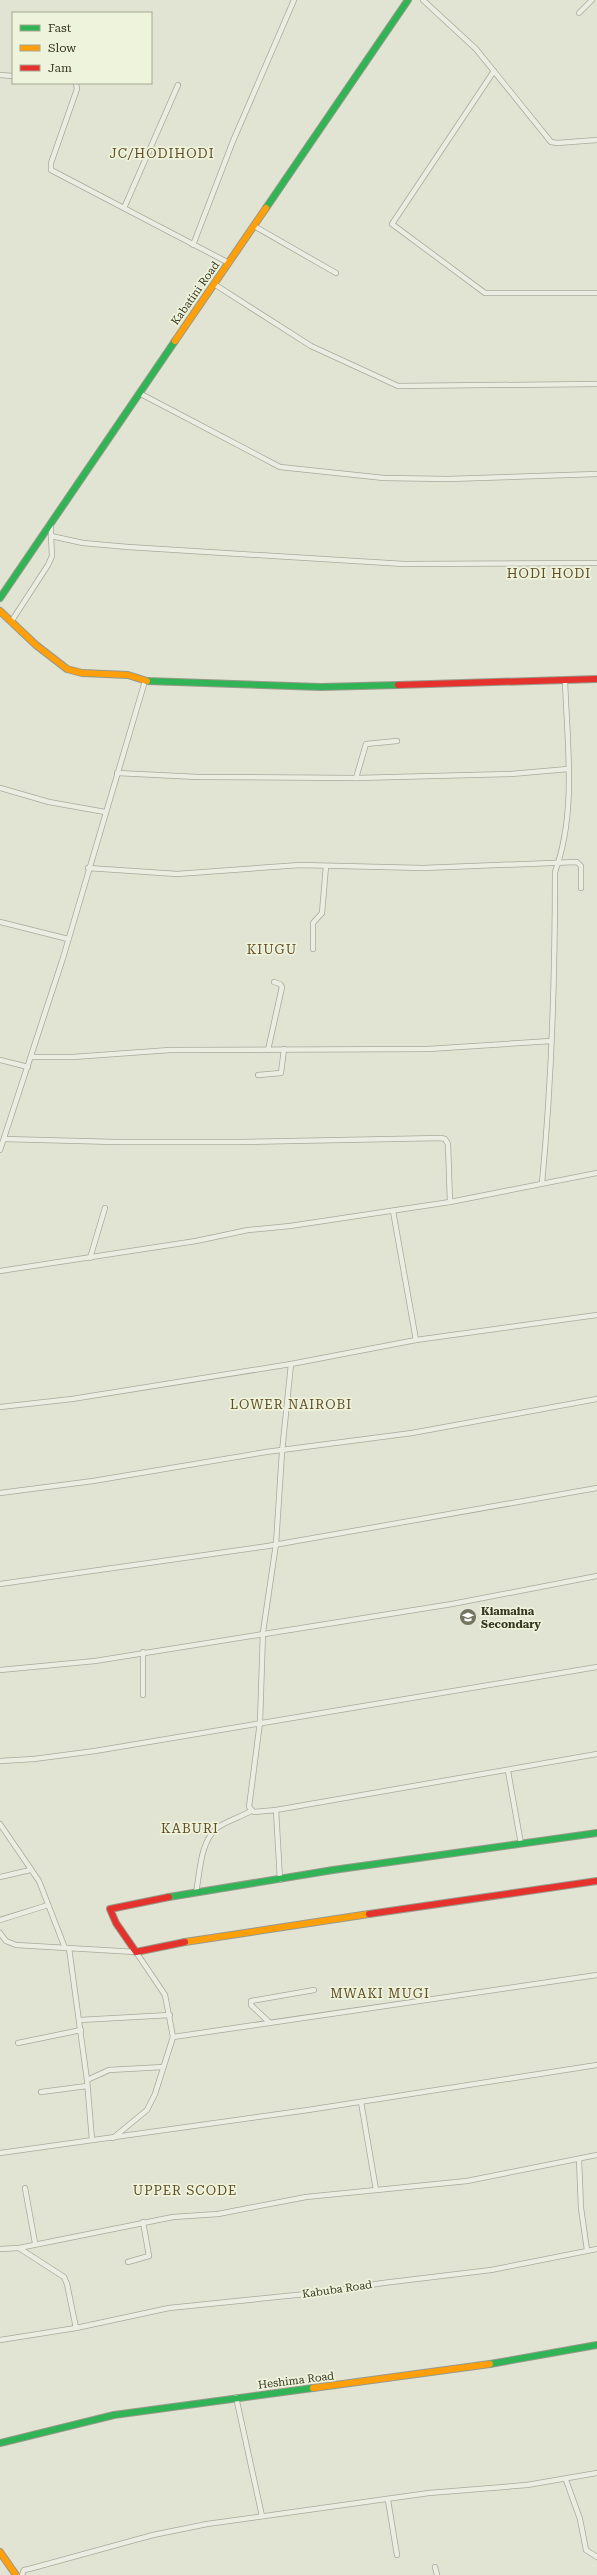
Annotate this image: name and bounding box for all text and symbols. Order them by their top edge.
legend [12,12,152,84]
text: Fast [48,21,72,35]
text: Slow [48,41,76,55]
text: Jam [48,61,72,75]
district label: JC/HODIHODI [109,146,215,161]
street label: Kabatini Road [169,259,222,328]
district label: HODI HODI [507,566,591,581]
district label: KIUGU [247,942,297,957]
district label: LOWER NAIROBI [230,1397,352,1412]
place label: Kiamaina Secondary [481,1605,541,1631]
school or university icon: Kiamaina Secondary [458,1607,478,1627]
district label: KABURI [161,1821,219,1836]
district label: MWAKI MUGI [330,1986,430,2001]
district label: UPPER SCODE [133,2183,237,2198]
street label: Kabuba Road [301,2278,373,2301]
street label: Heshima Road [257,2369,335,2392]

